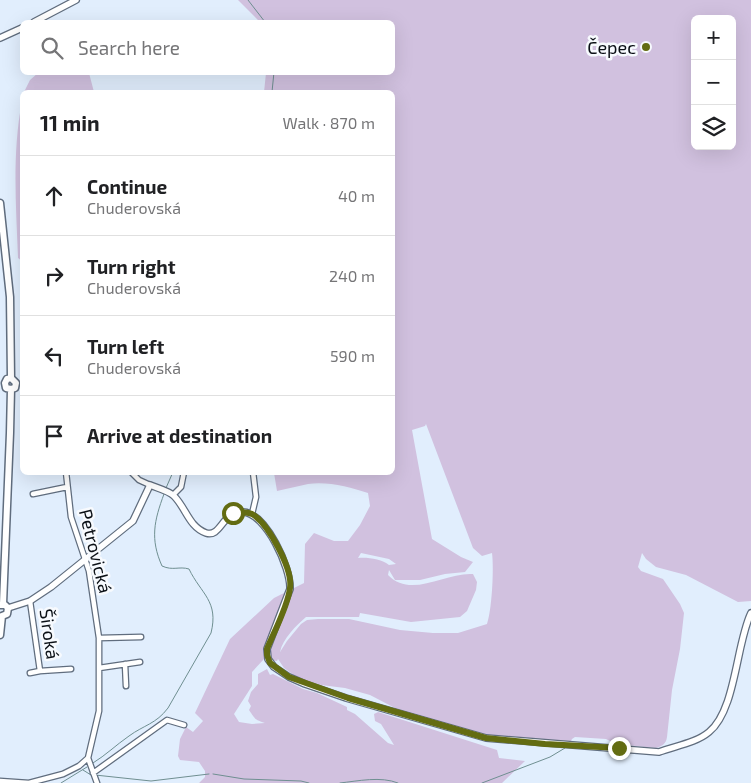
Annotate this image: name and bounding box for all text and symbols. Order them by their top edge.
map controls [691,15,736,150]
button: + [691,15,736,60]
search box [20,20,395,75]
icon: search [38,34,66,62]
text: Search here [78,36,180,59]
place label: Čepec [587,36,636,58]
marker: Čepec [640,41,652,53]
button: − [691,60,736,105]
button: layers [691,105,736,150]
text: 11 min [40,110,100,135]
text: Walk · 870 m [282,113,375,132]
text: Continue [87,175,167,198]
icon: ahead [40,182,68,210]
text: 40 m [338,186,375,205]
text: Chuderovská [87,198,181,217]
text: Turn right [87,255,175,278]
icon: right [40,262,68,290]
text: 240 m [329,266,375,285]
text: Chuderovská [87,278,181,297]
text: Turn left [87,335,164,358]
icon: left [40,342,68,370]
text: 590 m [330,346,375,365]
text: Chuderovská [87,358,181,377]
icon: arrive [40,422,68,450]
text: Arrive at destination [87,424,272,447]
route start [222,502,245,525]
street label: Petrovická [75,507,117,595]
street label: Široká [36,607,64,661]
route end [608,737,631,760]

